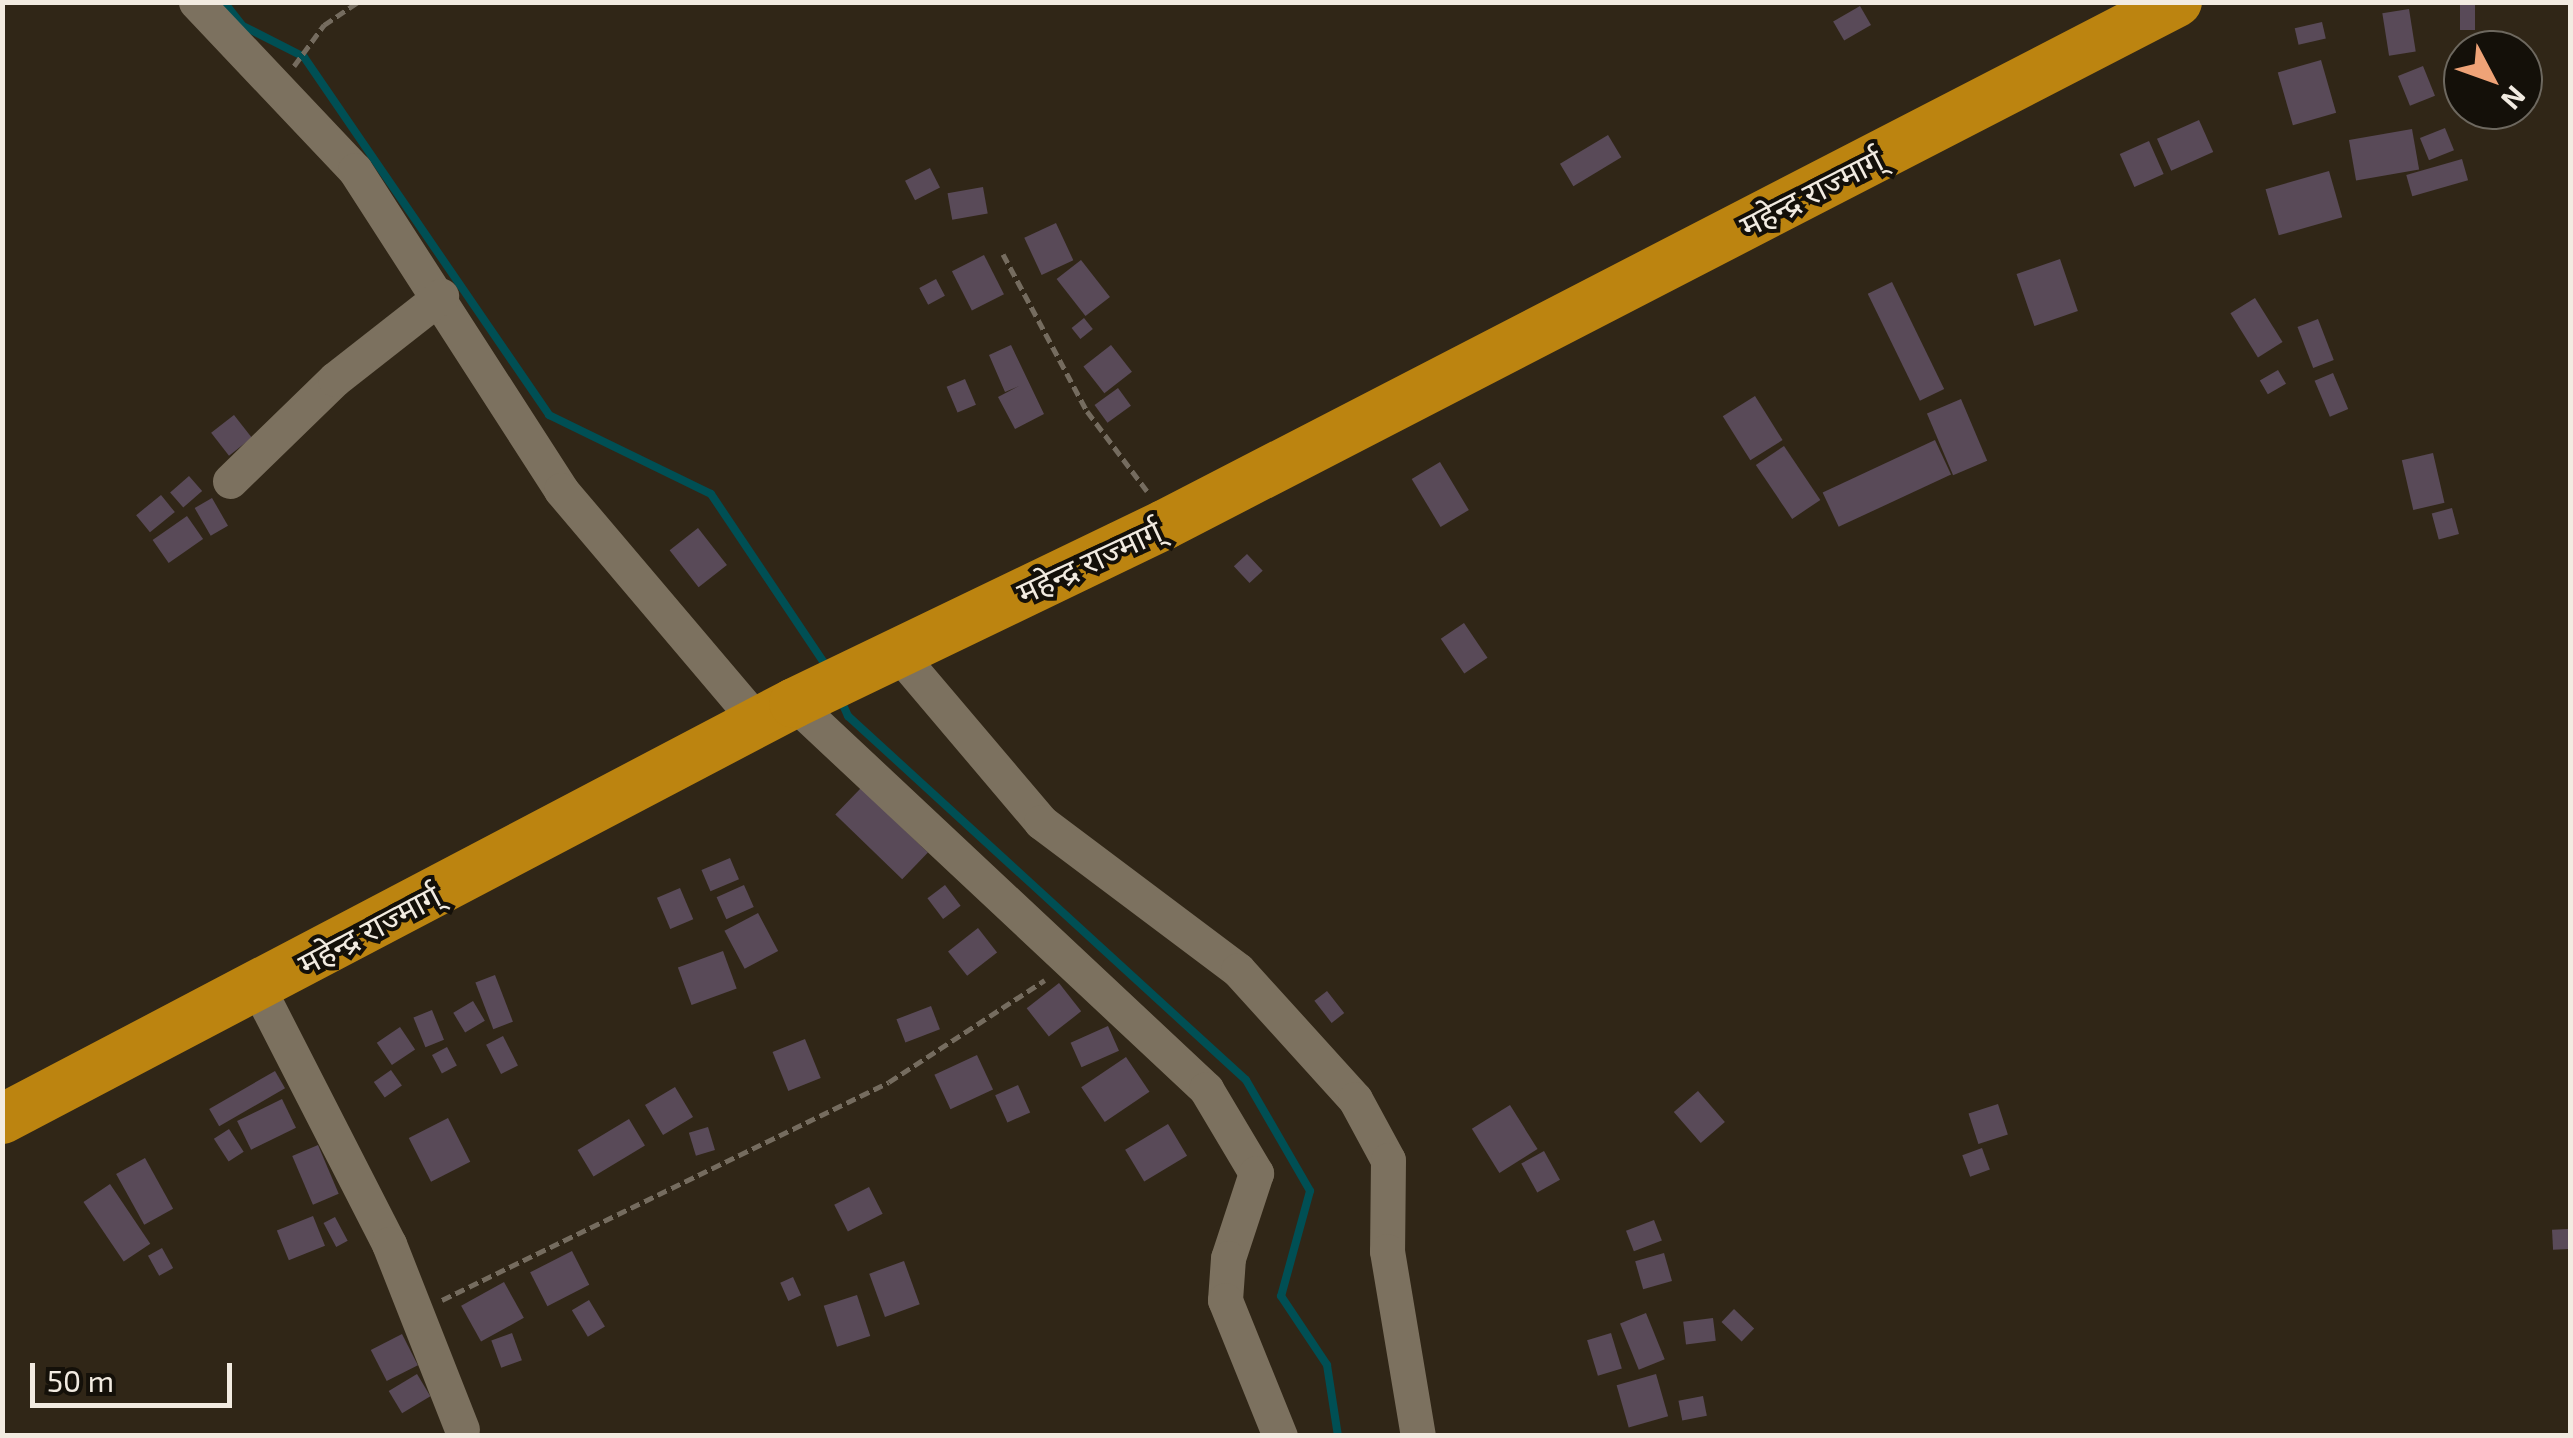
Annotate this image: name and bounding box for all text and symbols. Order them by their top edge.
north arrow [2443,30,2543,130]
text: N [2495,80,2534,117]
street label: महेन्द्र राज्मार्ग् [1733,140,1889,244]
street label: महेन्द्र राज्मार्ग् [1011,511,1167,611]
street label: महेन्द्र राज्मार्ग् [291,876,447,982]
scale bar [35,1343,238,1405]
text: 50 m [47,1362,114,1398]

